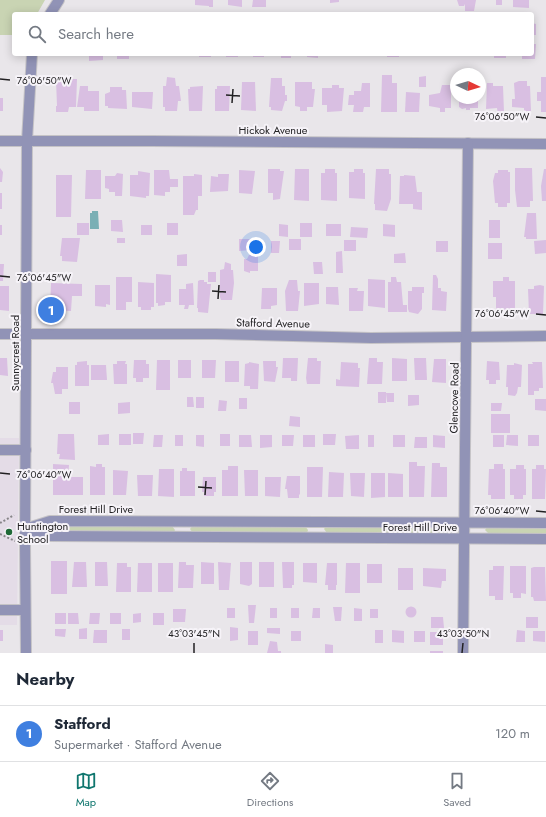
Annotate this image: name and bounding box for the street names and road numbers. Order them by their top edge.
street label: Hickok Avenue [238,122,308,138]
street label: Stafford Avenue [236,314,310,332]
street label: Sunnycrest Road [7,315,23,391]
street label: Glencove Road [445,362,463,434]
street label: Forest Hill Drive [59,501,134,517]
street label: Forest Hill Drive [383,519,458,535]

